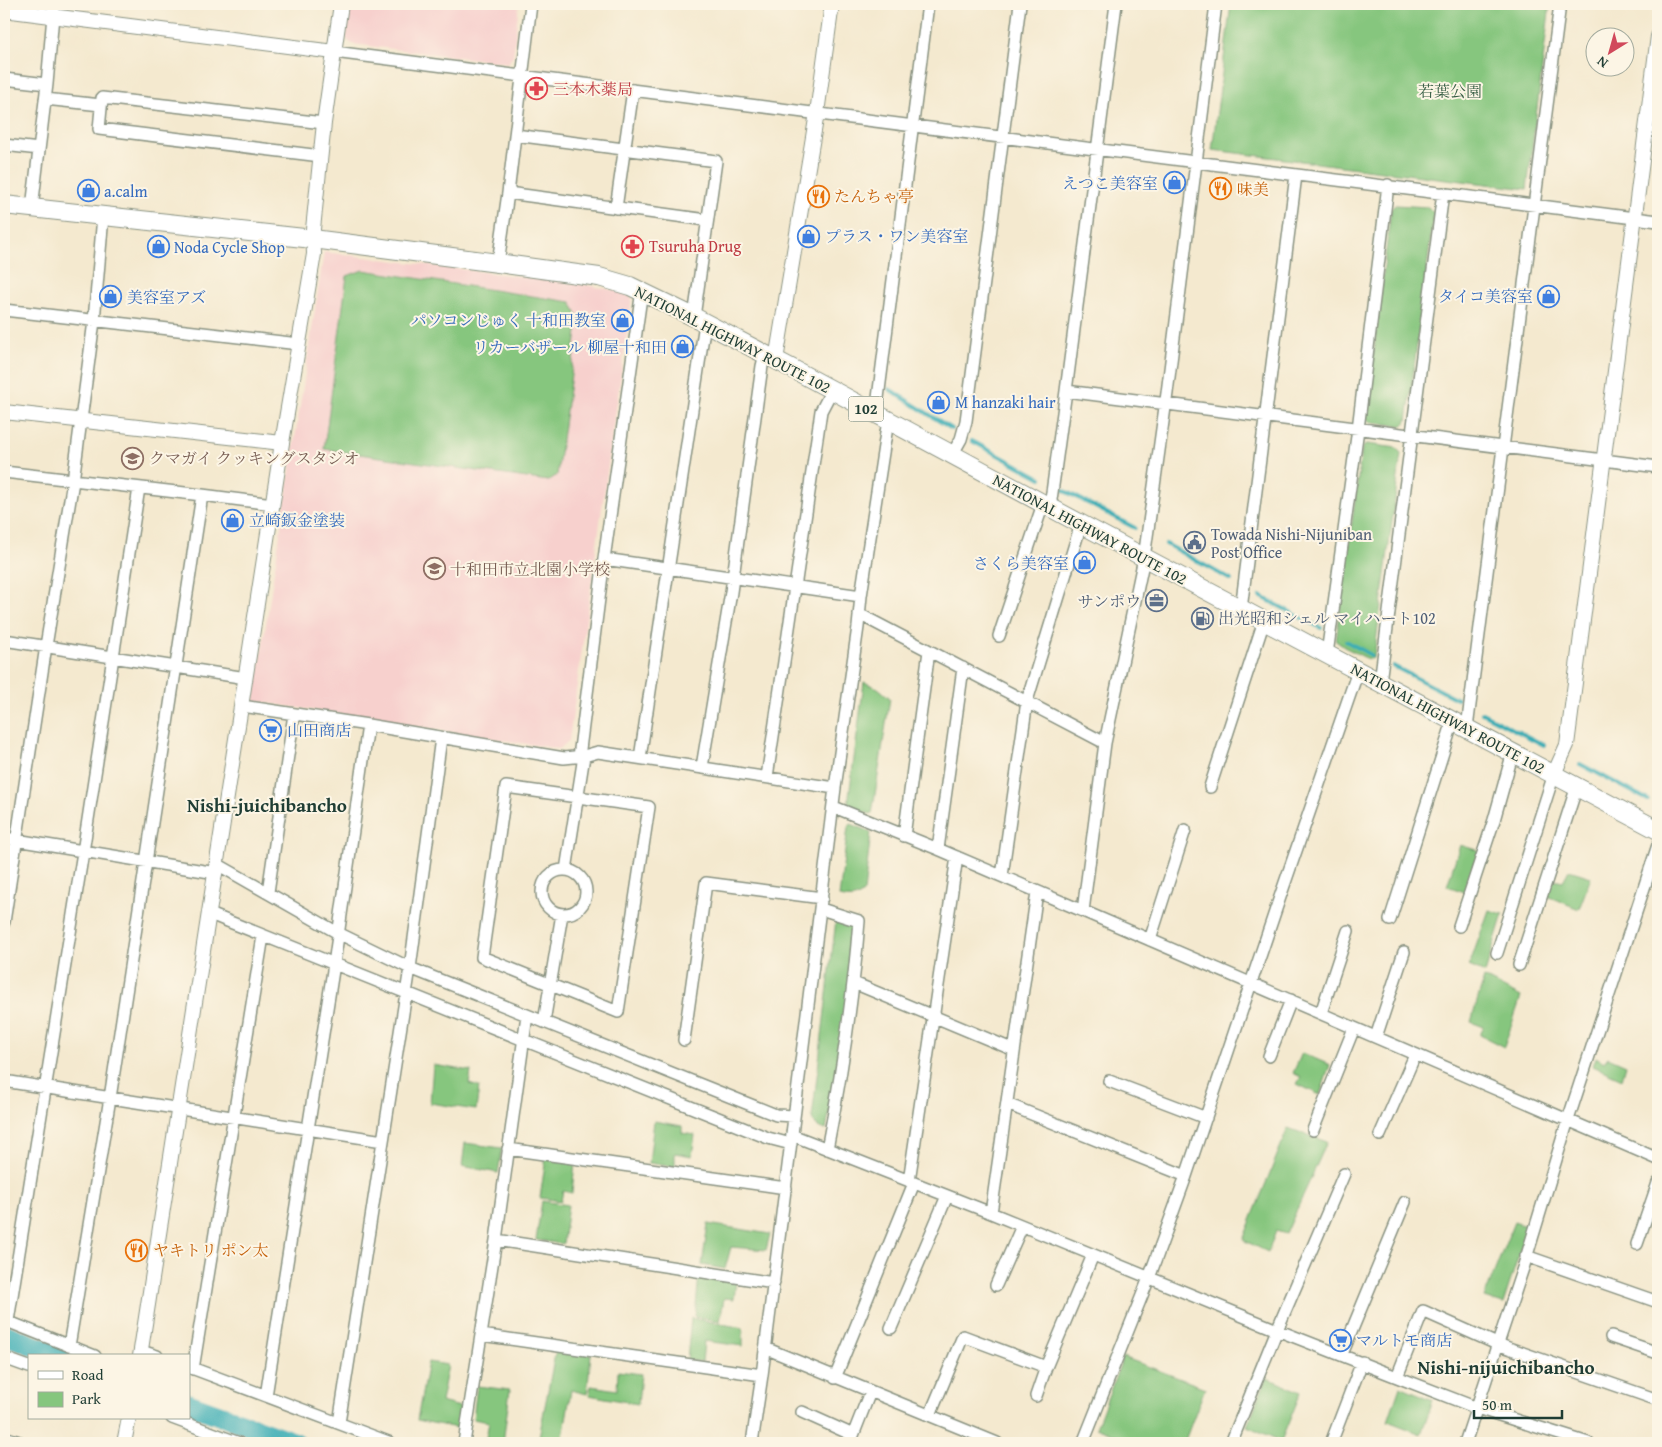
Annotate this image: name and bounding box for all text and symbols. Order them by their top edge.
north arrow [1584,28,1634,78]
text: N [1592,51,1612,73]
pharmacy icon: 三本木薬局 [525,77,549,101]
place label: 三本木薬局 [553,77,633,101]
park label: 若葉公園 [1418,79,1482,103]
place label: えつこ美容室 [1062,171,1158,195]
shop icon: えつこ美容室 [1162,171,1186,195]
restaurant icon: 味美 [1209,177,1233,201]
place label: 味美 [1237,177,1269,201]
shop icon: a.calm [76,179,100,203]
place label: a.calm [104,179,148,203]
restaurant icon: たんちゃ亭 [806,184,830,208]
place label: たんちゃ亭 [834,184,914,208]
shop icon: プラス・ワン美容室 [797,224,821,248]
place label: プラス・ワン美容室 [825,224,969,248]
pharmacy icon: Tsuruha Drug [621,234,645,258]
place label: Tsuruha Drug [649,234,741,258]
shop icon: Noda Cycle Shop [146,235,170,259]
place label: Noda Cycle Shop [174,235,285,259]
street label: NATIONAL HIGHWAY ROUTE 102 [631,279,835,399]
place label: タイコ美容室 [1438,284,1533,308]
shop icon: タイコ美容室 [1537,284,1561,308]
shop icon: 美容室アズ [99,285,123,309]
place label: 美容室アズ [127,285,206,309]
place label: パソコンじゅく 十和田教室 [411,308,606,332]
shop icon: パソコンじゅく 十和田教室 [610,308,634,332]
place label: リカーバザール 柳屋十和田 [473,335,667,359]
shop icon: リカーバザール 柳屋十和田 [671,335,695,359]
shop icon: M hanzaki hair [927,390,951,414]
place label: M hanzaki hair [955,390,1056,414]
road number: 102 [848,396,884,422]
school or university icon: クマガイ クッキングスタジオ [121,446,145,470]
place label: クマガイ クッキングスタジオ [149,446,359,470]
street label: NATIONAL HIGHWAY ROUTE 102 [989,467,1191,591]
shop icon: 立崎鈑金塗装 [221,508,245,532]
place label: 立崎鈑金塗装 [249,508,345,532]
place label: Towada Nishi-Nijuniban Post Office [1211,522,1372,564]
public building icon: Towada Nishi-Nijuniban Post Office [1183,531,1207,555]
place label: さくら美容室 [973,551,1069,575]
shop icon: さくら美容室 [1073,551,1097,575]
school or university icon: 十和田市立北園小学校 [422,557,446,581]
place label: 十和田市立北園小学校 [450,557,610,581]
place label: サンポウ [1078,589,1141,613]
office icon: サンポウ [1145,589,1169,613]
fuel station icon: 出光昭和シェル マイハート102 [1190,606,1214,630]
place label: 出光昭和シェル マイハート102 [1218,606,1436,630]
street label: NATIONAL HIGHWAY ROUTE 102 [1347,656,1549,780]
supermarket icon: 山田商店 [259,718,283,742]
place label: 山田商店 [287,718,351,742]
district label: Nishi-juichibancho [187,791,347,819]
restaurant icon: ヤキトリ ポン太 [125,1238,149,1262]
place label: ヤキトリ ポン太 [153,1238,269,1262]
supermarket icon: マルトモ商店 [1328,1328,1352,1352]
place label: マルトモ商店 [1356,1328,1452,1352]
district label: Nishi-nijuichibancho [1417,1353,1595,1381]
legend [28,1354,190,1420]
text: Road [72,1364,103,1385]
scale bar [1474,1387,1562,1419]
text: Park [72,1388,101,1409]
text: 50 m [1482,1394,1513,1415]

